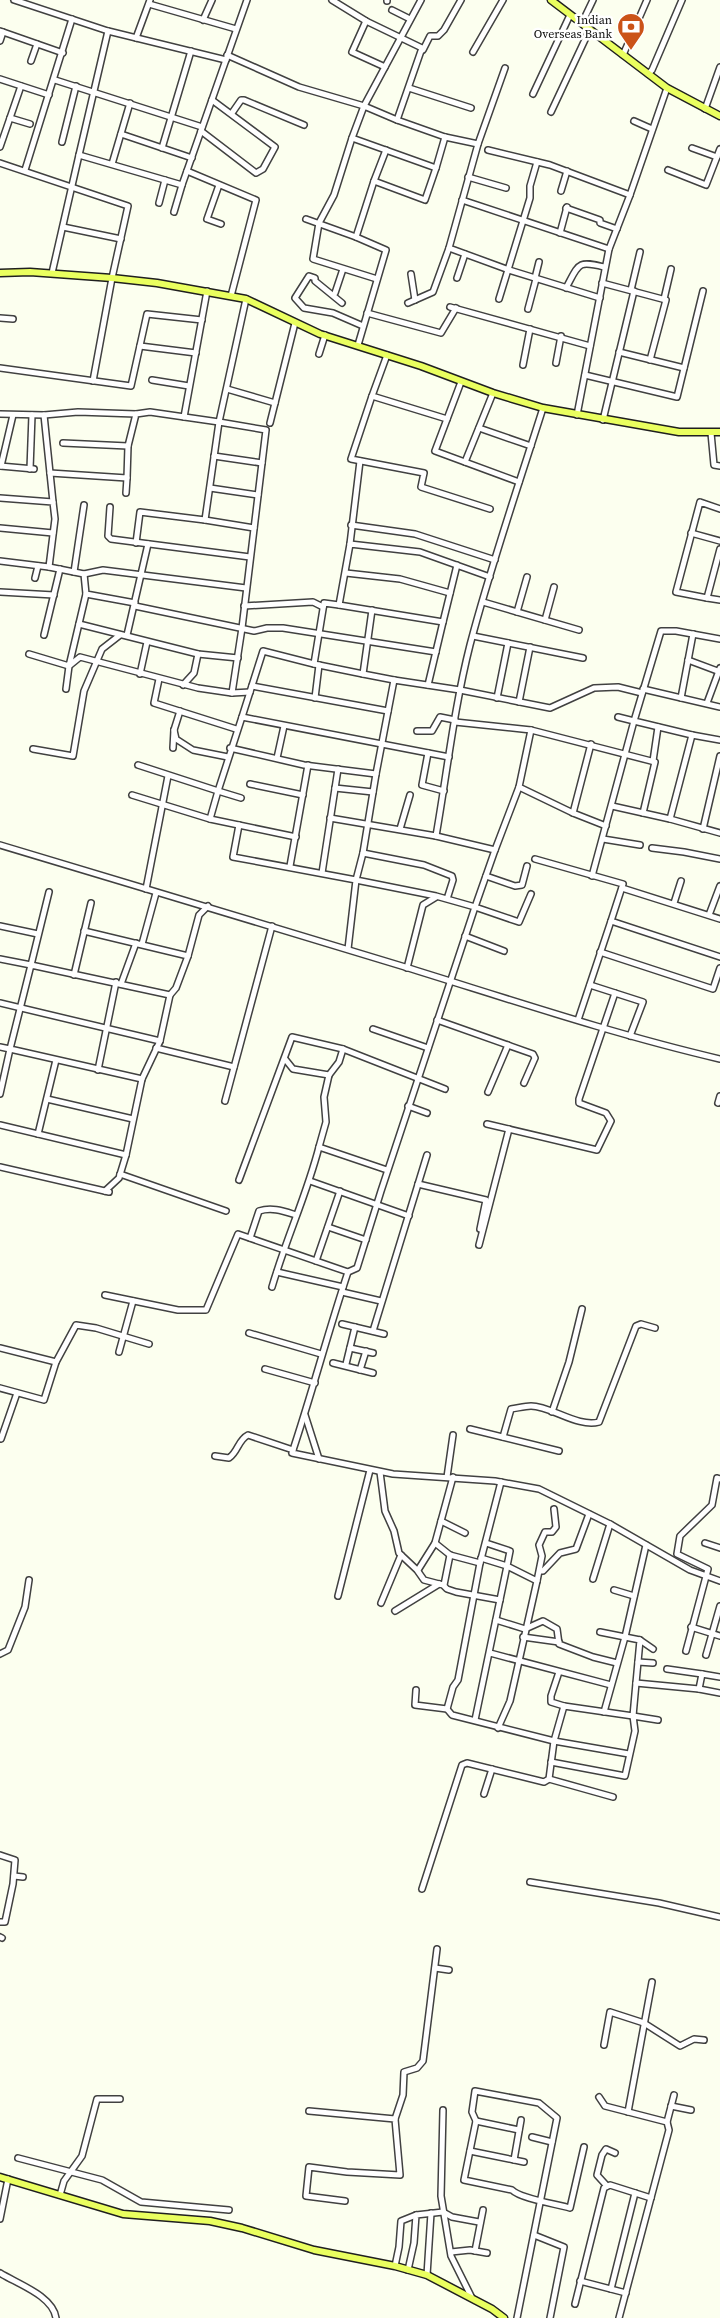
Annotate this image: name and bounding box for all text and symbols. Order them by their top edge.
place label: Indian Overseas Bank [534,12,612,42]
bank icon: Indian Overseas Bank [616,12,646,51]

